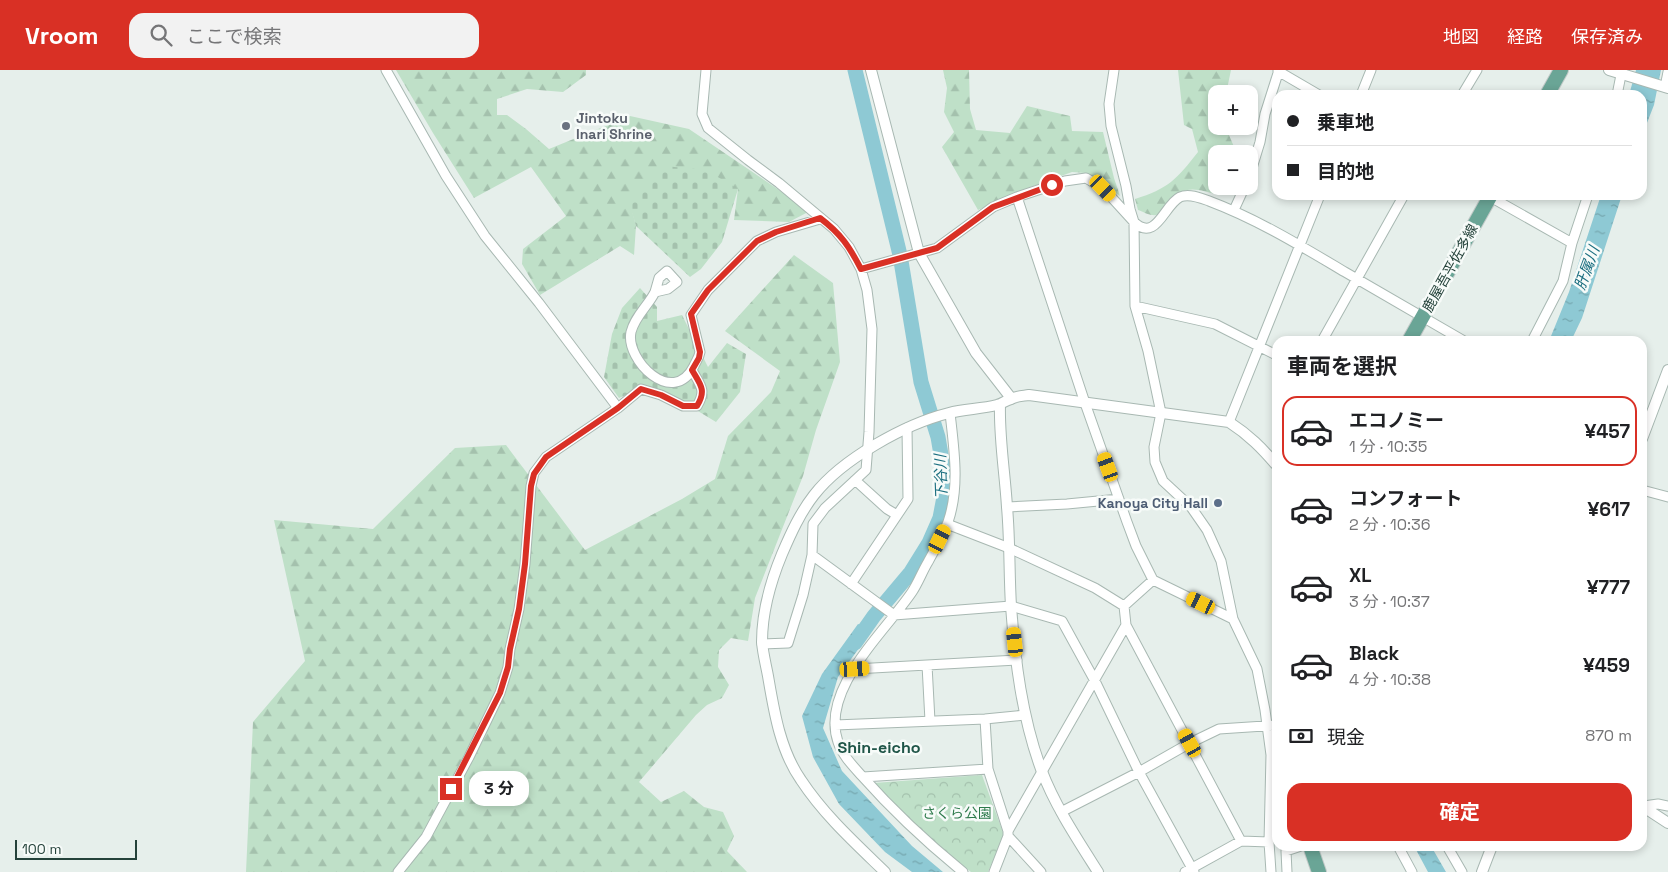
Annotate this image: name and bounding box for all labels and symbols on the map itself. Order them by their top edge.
place label: Jintoku Inari Shrine [576,109,652,143]
marker: Jintoku Inari Shrine [560,120,572,132]
car [1087,172,1118,204]
route start [1041,174,1063,196]
street label: 鹿屋吾平佐多線 [1418,221,1482,315]
water label: 肝属川 [1570,242,1604,292]
car [1095,450,1120,484]
water label: 下谷川 [930,452,951,500]
place label: Kanoya City Hall [1098,494,1208,512]
marker: Kanoya City Hall [1212,497,1224,509]
car [926,522,953,556]
car [1184,590,1217,616]
car [1005,626,1024,658]
car [839,661,870,677]
car [1176,726,1203,760]
district label: Shin-eicho [837,737,921,758]
callout: 3 分 [468,772,528,806]
route end [440,778,462,800]
park label: さくら公園 [922,804,992,822]
scale bar [15,837,138,860]

